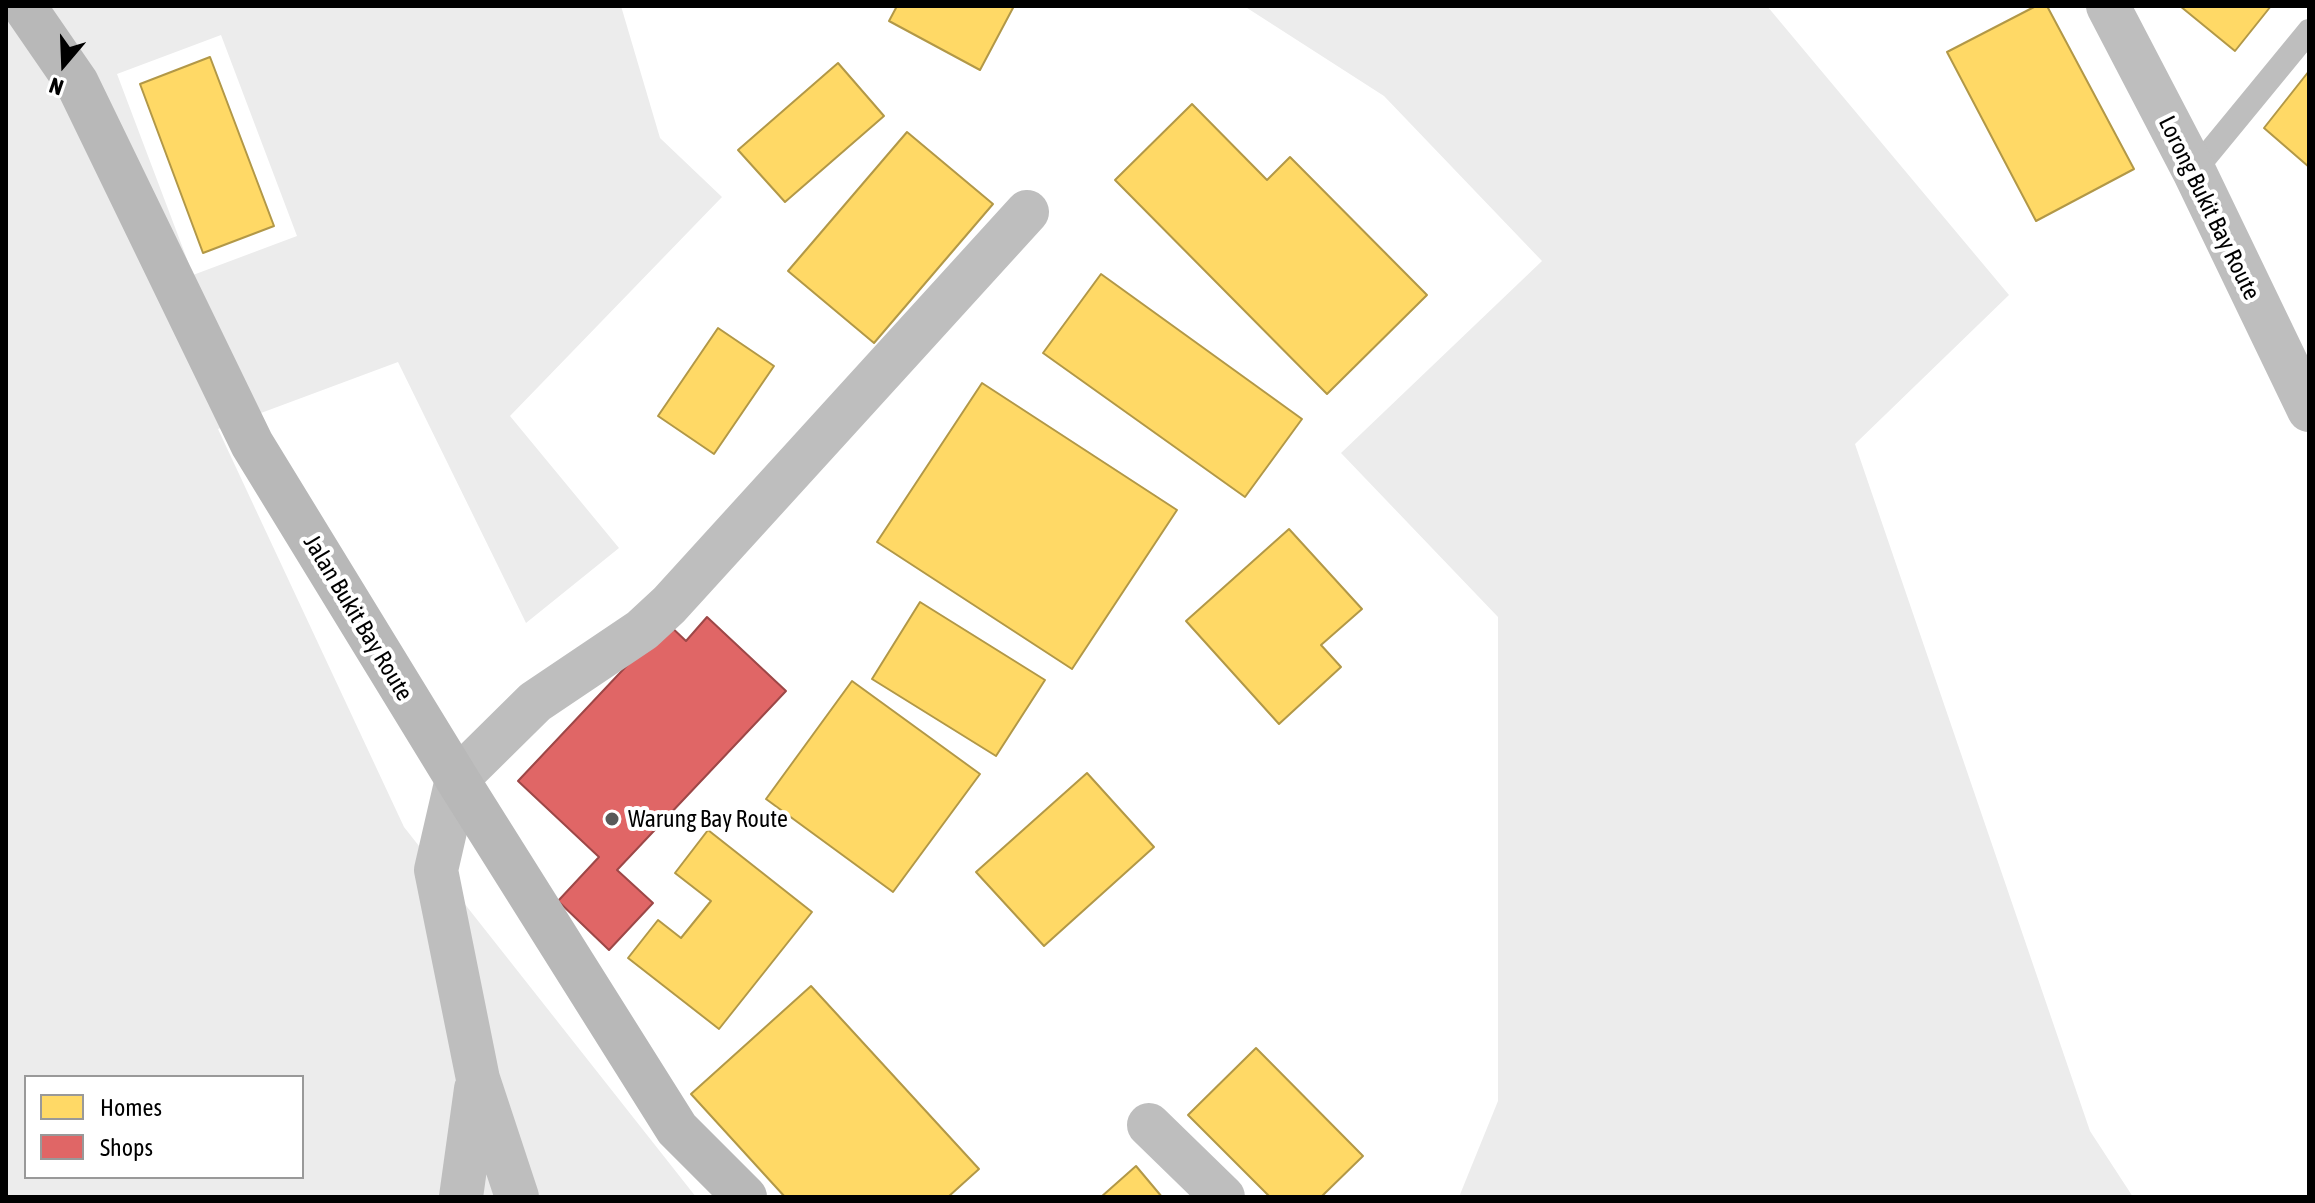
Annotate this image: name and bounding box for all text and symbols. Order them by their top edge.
north arrow [24,24,104,104]
text: N [46,72,67,101]
street label: Lorong Bukit Bay Route [2152,111,2266,305]
street label: Jalan Bukit Bay Route [297,530,419,706]
place label: Warung Bay Route [628,805,788,833]
marker: Warung Bay Route [603,810,621,828]
legend [24,1075,304,1179]
text: Homes [100,1094,162,1121]
text: Shops [100,1134,153,1161]

